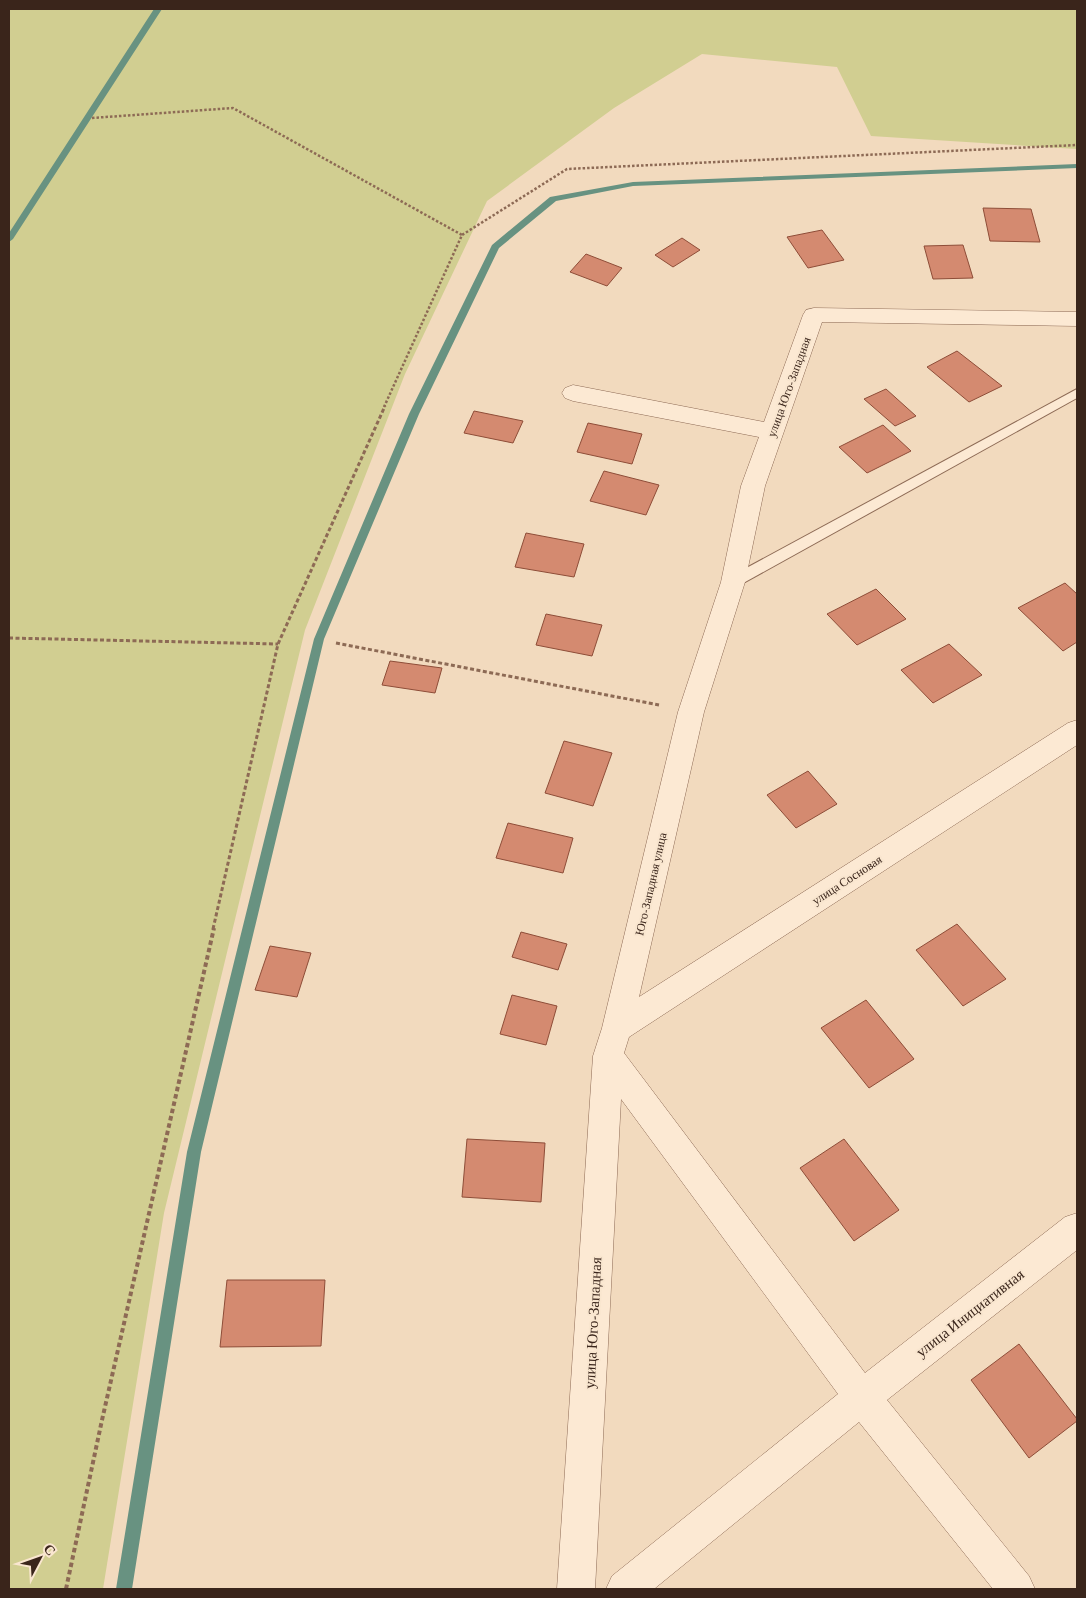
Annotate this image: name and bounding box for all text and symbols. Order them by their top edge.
street label: улица Юго-Западная [764,335,814,439]
street label: Юго-Западная улица [632,830,670,937]
street label: улица Сосновая [810,852,885,908]
street label: улица Юго-Западная [582,1257,604,1389]
street label: улица Инициативная [913,1266,1027,1360]
north arrow [15,1533,65,1583]
text: С [40,1540,59,1559]

